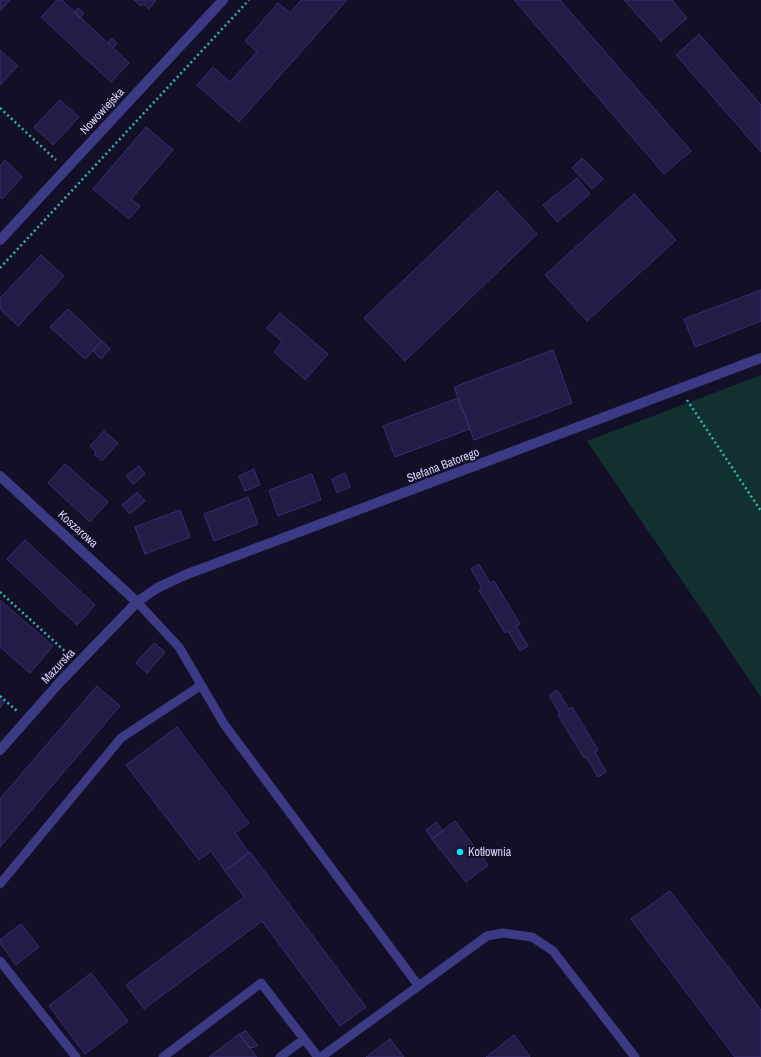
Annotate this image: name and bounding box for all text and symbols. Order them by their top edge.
street label: Nowowiejska [76,84,128,138]
street label: Stefana Batorego [404,444,482,486]
street label: Koszarowa [55,507,102,552]
street label: Mazurska [38,645,79,687]
place label: Kotłownia [468,844,512,860]
marker: Kotłownia [455,847,465,857]

